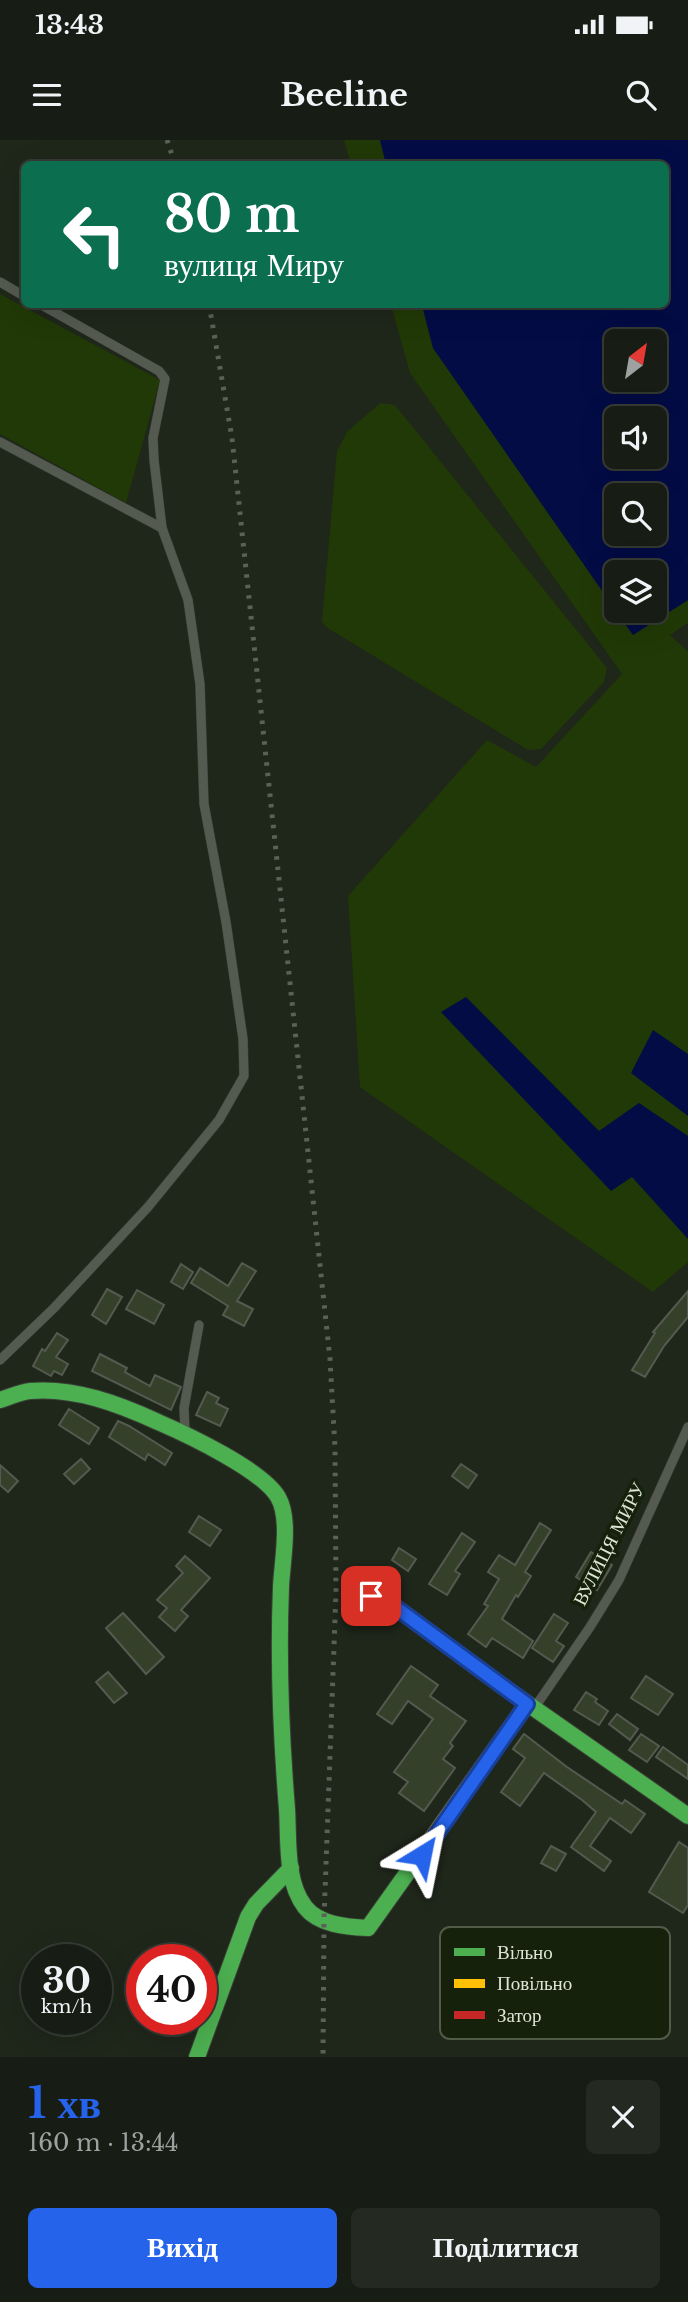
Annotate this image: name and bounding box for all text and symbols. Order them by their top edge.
text: 13:43 [35,9,104,41]
text: Beeline [280,75,408,115]
icon: menu [28,76,66,114]
icon: search [622,76,660,114]
text: 80 m [164,184,299,245]
icon: left [49,189,140,280]
text: вулиця Миру [164,245,344,285]
north arrow [604,329,667,392]
map controls [604,329,667,623]
button: sound [604,406,667,469]
button: search [604,483,667,546]
button: layers [604,560,667,623]
street label: ВУЛИЦЯ МИРУ [568,1478,650,1609]
pin [341,1566,401,1626]
icon: arrive [352,1577,390,1615]
position arrow [385,1818,459,1892]
legend [440,1927,670,2039]
text: Вільно [497,1941,553,1964]
speed limit sign: 40 [126,1944,217,2035]
text: 30 [42,1959,91,2002]
text: Повільно [497,1972,572,1995]
text: km/h [41,1996,92,2018]
text: Затор [497,2004,542,2027]
text: 1 хв [28,2077,101,2129]
button: close [586,2080,660,2154]
text: 160 m · 13:44 [28,2129,178,2157]
button: Вихід [28,2208,337,2288]
button: Поділитися [351,2208,660,2288]

